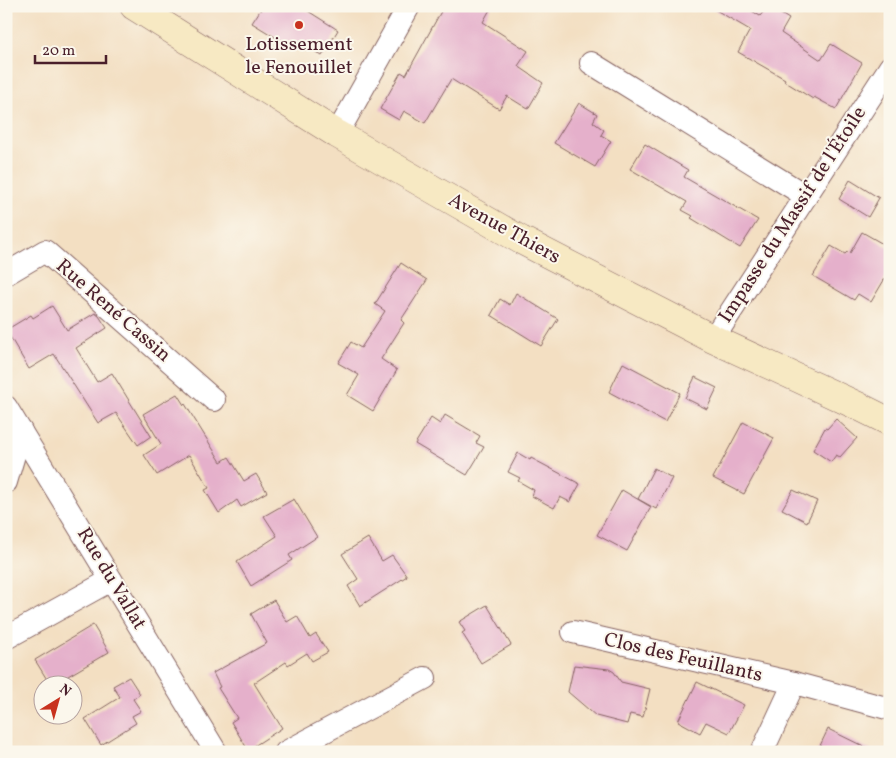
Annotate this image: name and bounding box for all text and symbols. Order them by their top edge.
marker: Lotissement le Fenouillet [293,19,305,31]
place label: Lotissement le Fenouillet [245,31,353,82]
scale bar [35,32,106,64]
text: 20 m [42,41,75,62]
street label: Impasse du Massif de l'Étoile [712,101,874,329]
street label: Avenue Thiers [443,187,565,271]
street label: Rue René Cassin [49,253,177,369]
street label: Rue du Vallat [69,523,153,635]
street label: Clos des Feuillants [601,626,765,690]
north arrow [32,676,82,726]
text: N [55,680,75,701]

